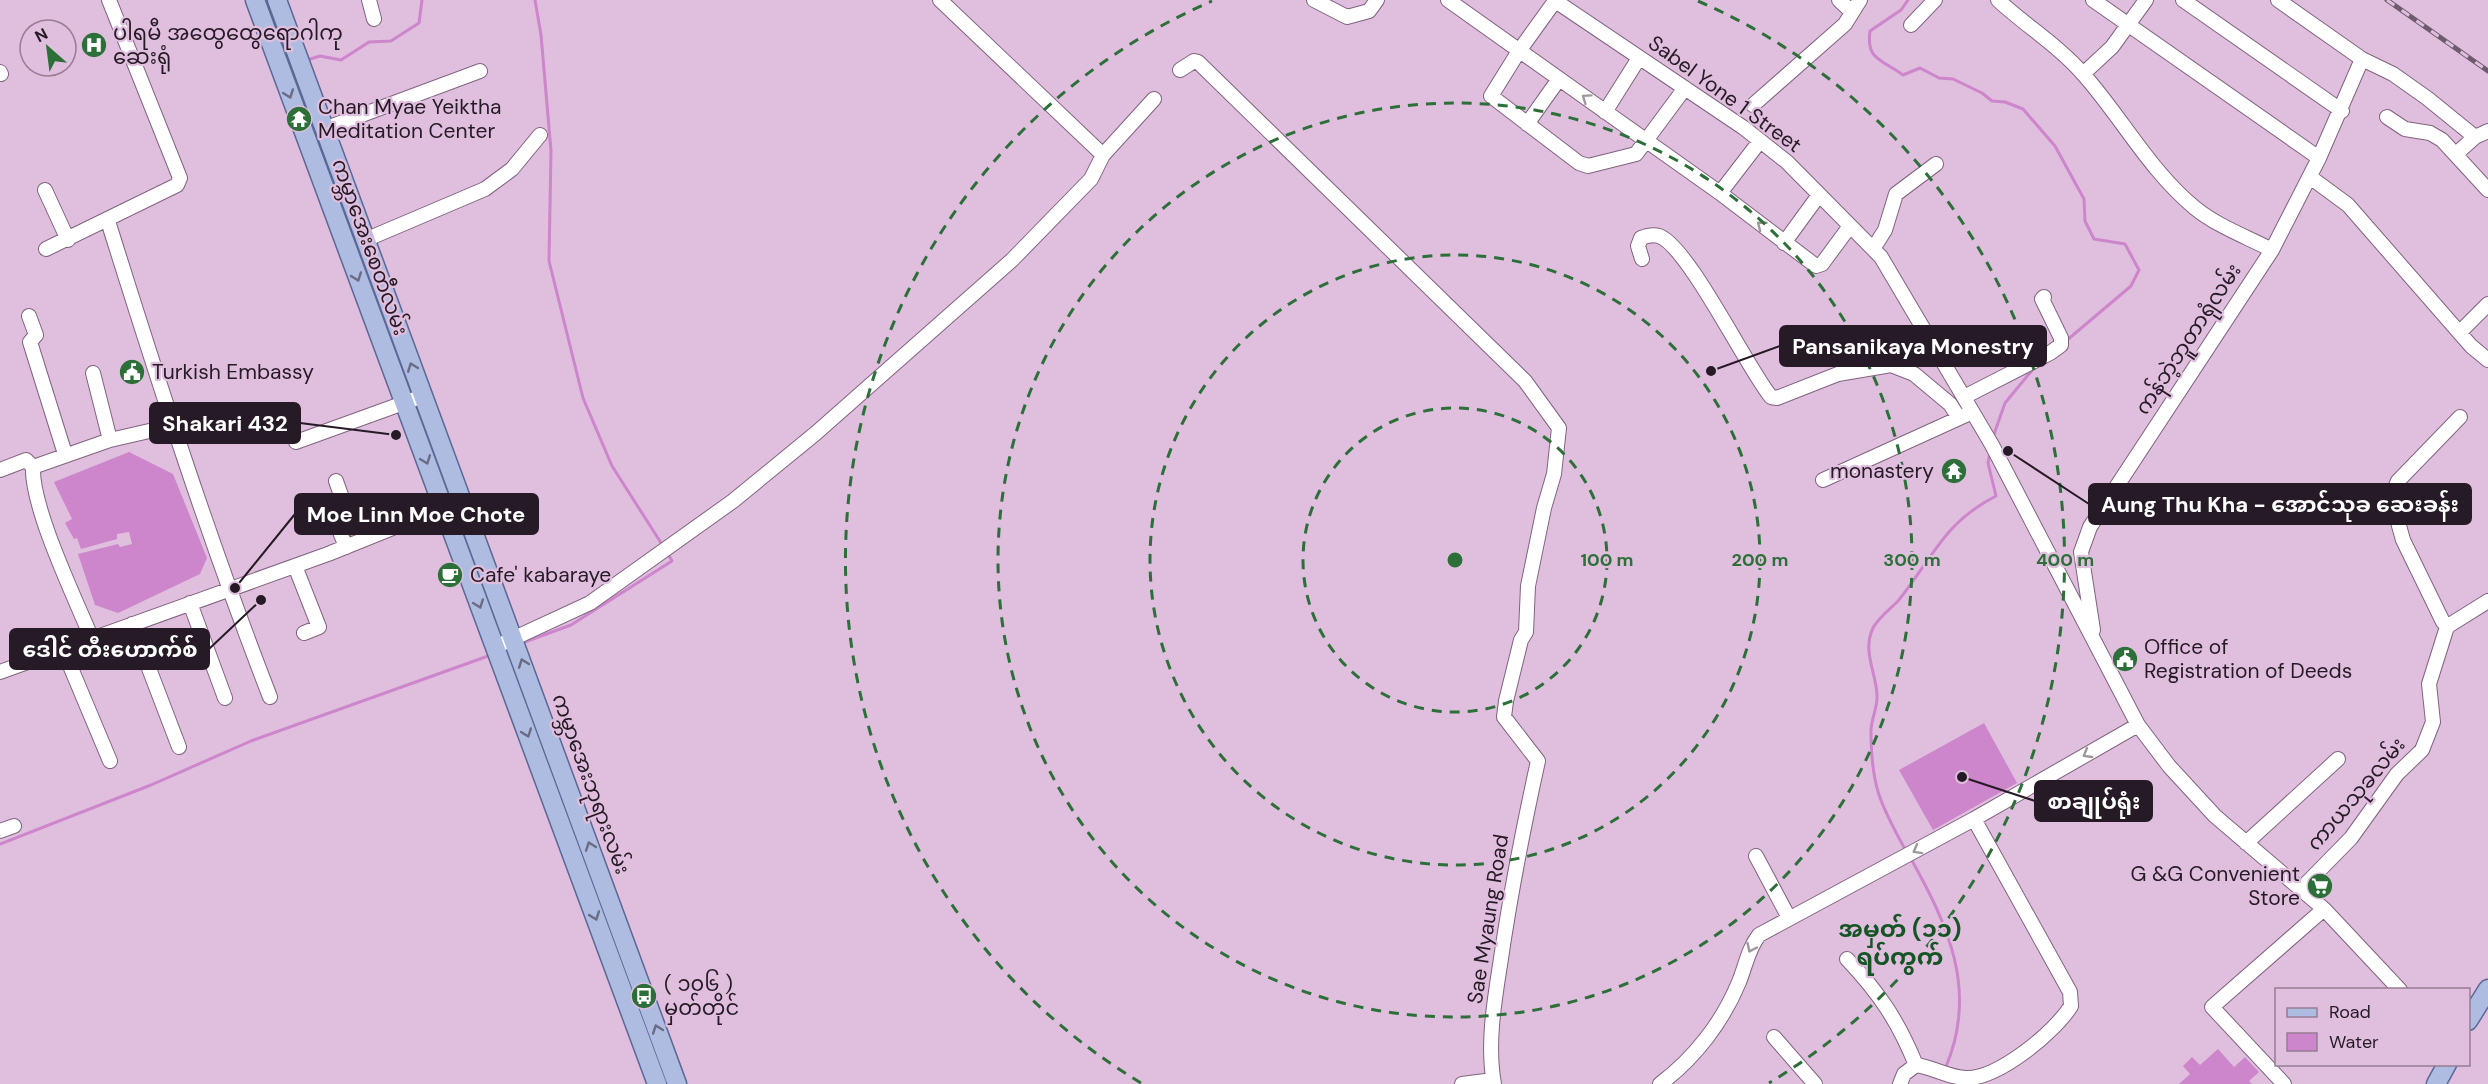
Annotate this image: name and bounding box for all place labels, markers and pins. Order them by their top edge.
place label: ပါရမီ အထွေထွေရောဂါကု ဆေးရုံ [113,17,343,74]
hospital icon: ပါရမီ အထွေထွေရောဂါကု ဆေးရုံ [79,30,109,60]
place label: Chan Myae Yeiktha Meditation Center [318,93,501,145]
temple icon: Chan Myae Yeiktha Meditation Center [284,104,314,134]
callout: Pansanikaya Monestry [1780,326,2046,366]
public building icon: Turkish Embassy [117,357,147,387]
place label: Turkish Embassy [152,358,314,386]
callout: Shakari 432 [150,403,300,443]
temple icon: monastery [1939,456,1969,486]
place label: monastery [1830,457,1934,485]
callout: Aung Thu Kha - အောင်သုခ ဆေးခန်း [2089,484,2471,524]
callout: Moe Linn Moe Chote [295,494,538,534]
centre of rings [1445,550,1465,570]
cafe icon: Cafe' kabaraye [435,560,465,590]
place label: Cafe' kabaraye [470,561,611,589]
callout: ဒေါင် တီးဟောက်စ် [10,629,209,669]
place label: Office of Registration of Deeds [2144,633,2352,685]
public building icon: Office of Registration of Deeds [2110,644,2140,674]
callout: စာချုပ်ရုံး [2035,781,2152,821]
place label: G &G Convenient Store [2131,860,2300,912]
supermarket icon: G &G Convenient Store [2305,871,2335,901]
place label: ( ၁၀၆ ) မှတ်တိုင် [664,969,739,1025]
bus stop icon: ( ၁၀၆ ) မှတ်တိုင် [629,981,659,1011]

